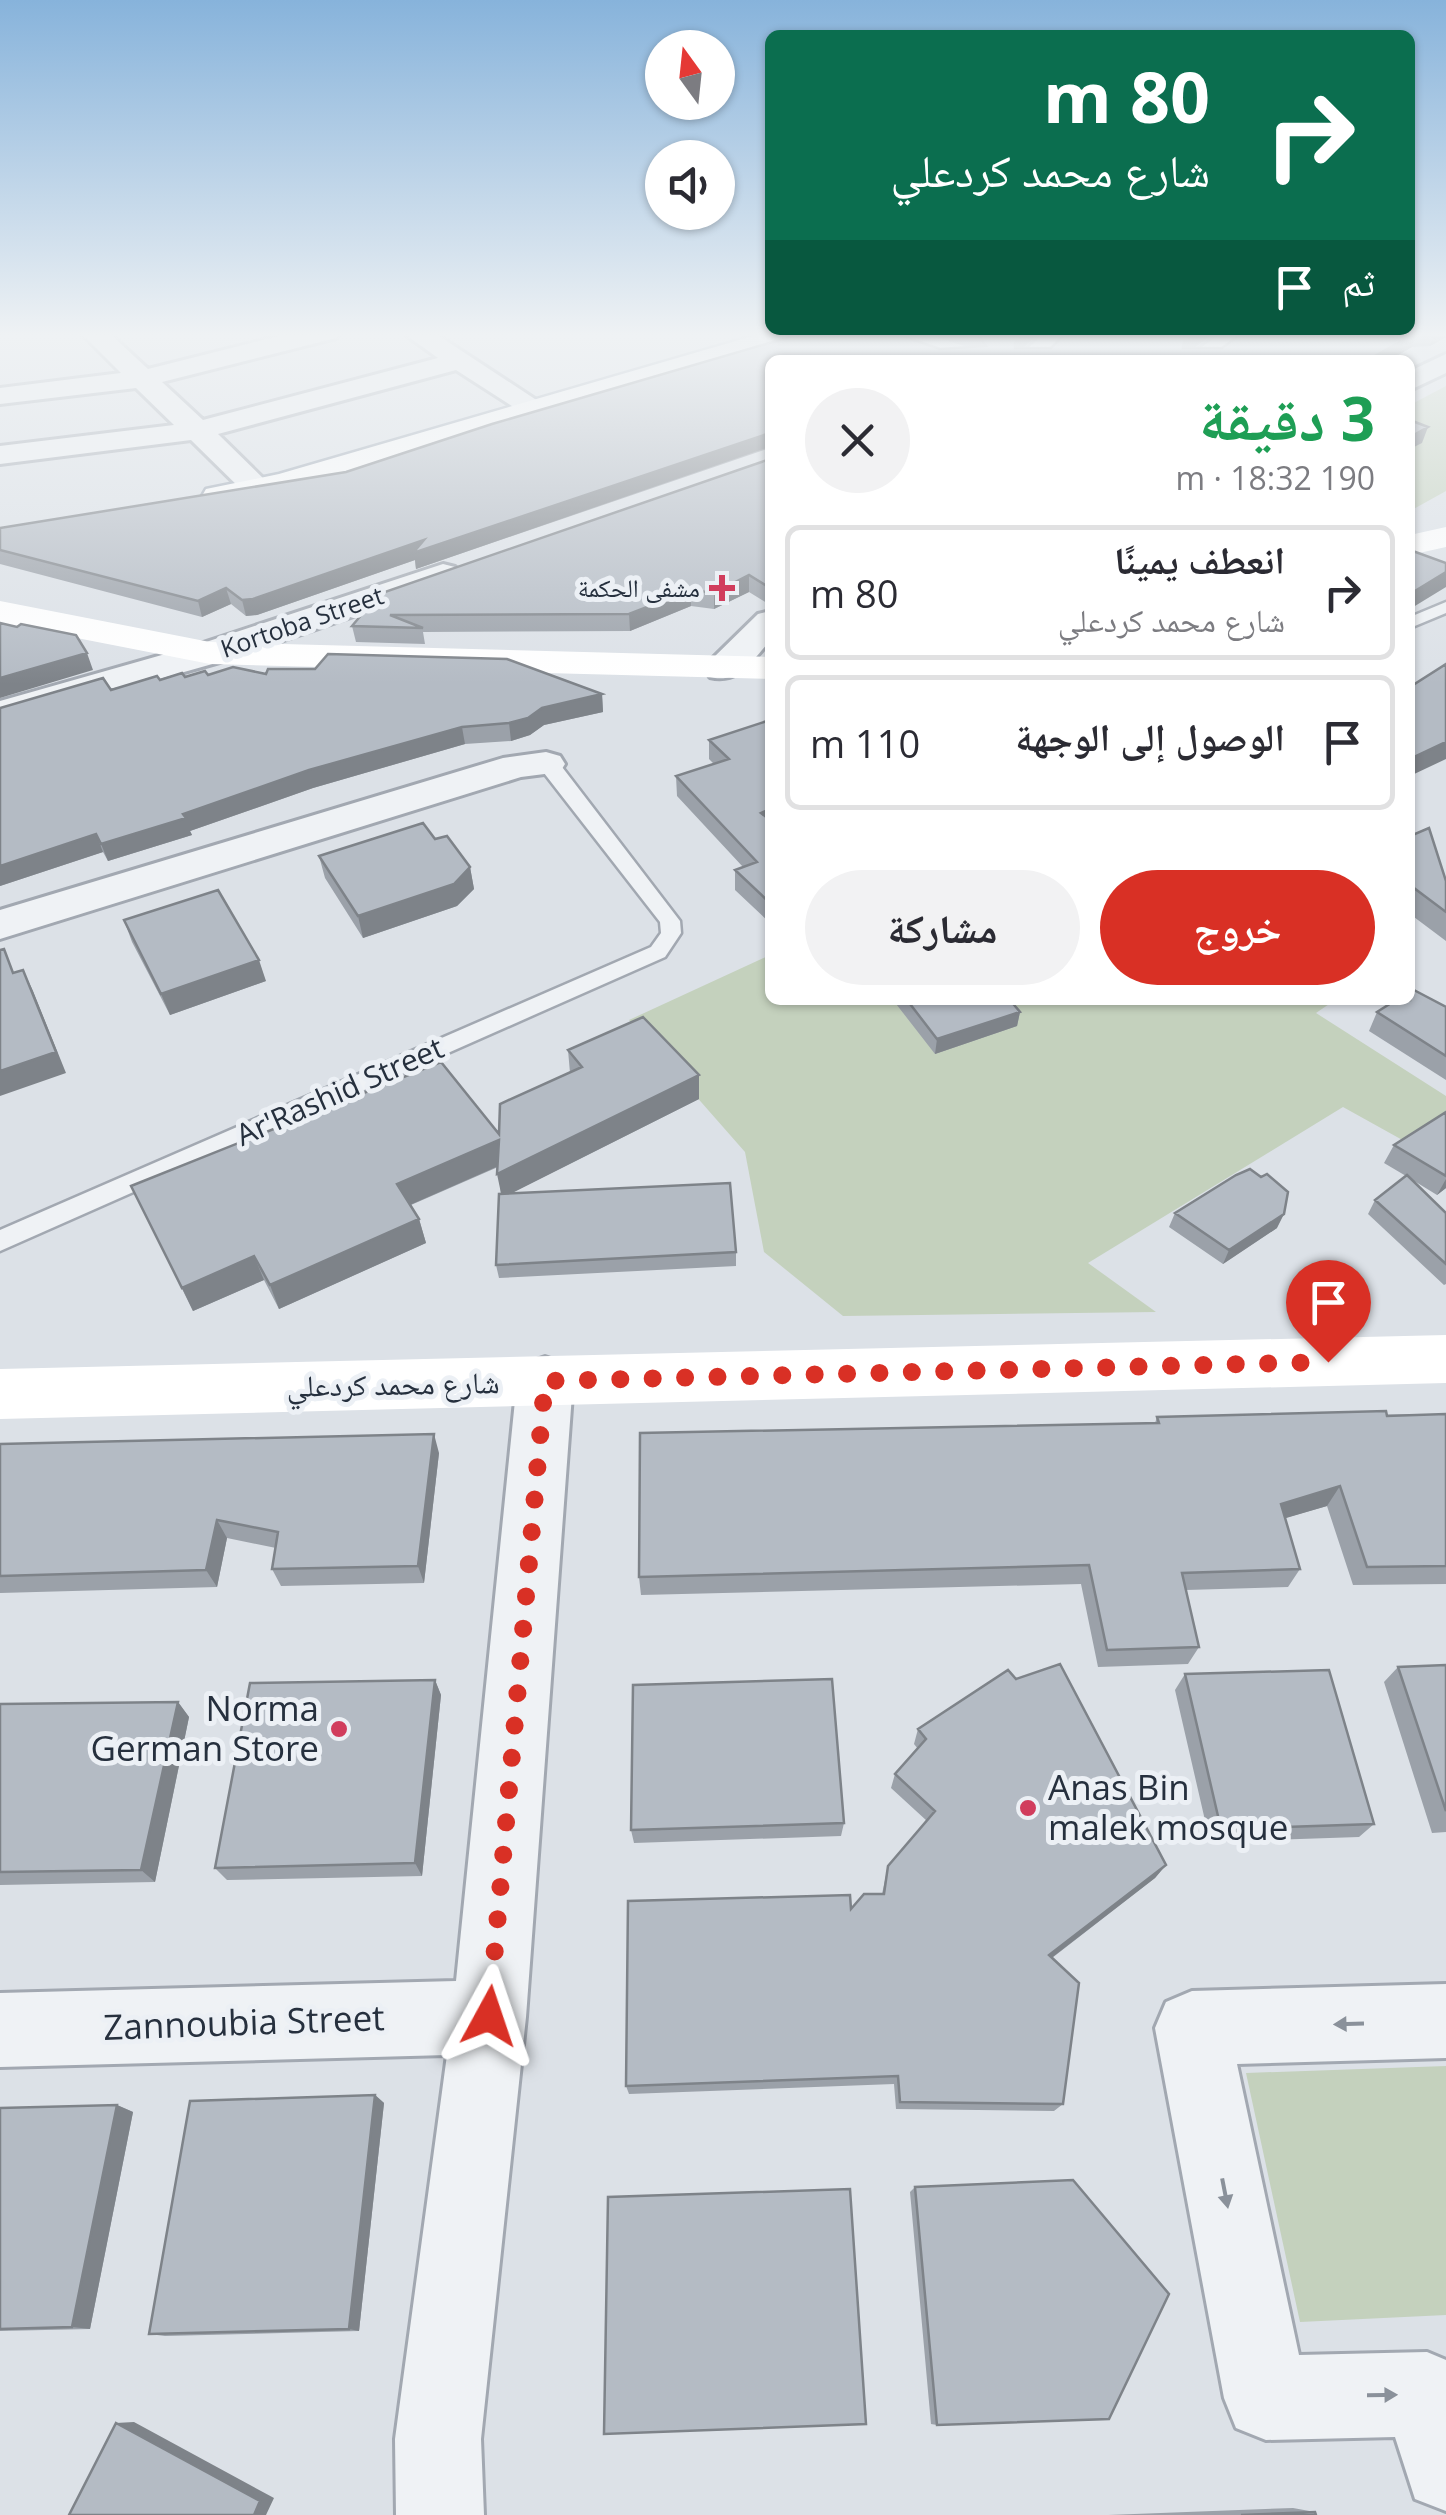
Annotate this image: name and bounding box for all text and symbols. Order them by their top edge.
north arrow [645,30,735,120]
map controls [645,30,735,230]
text: 80 m [1043,48,1210,144]
icon: right [1245,70,1375,200]
text: شارع محمد كردعلي [891,139,1210,200]
button: sound [645,140,735,230]
text: ثم [1342,255,1375,307]
icon: arrive [1267,260,1322,315]
text: 3 دقيقة [1199,377,1375,459]
button: close [805,388,910,493]
text: 190 m · 18:32 [1176,456,1375,499]
text: انعطف يمينًا [1114,533,1285,585]
icon: right [1315,565,1370,620]
text: 80 m [810,567,899,619]
place label: مشفى الحكمة [578,570,700,604]
marker: مشفى الحكمة [709,575,735,601]
street label: Kortoba Street [216,577,388,665]
text: شارع محمد كردعلي [1058,598,1285,641]
text: الوصول إلى الوجهة [1015,710,1285,762]
icon: arrive [1315,715,1370,770]
text: 110 m [810,717,920,769]
button: مشاركة [805,870,1080,985]
button: خروج [1100,870,1375,985]
street label: Ar'Rashid Street [229,1027,450,1155]
pin [1286,1260,1371,1363]
icon: arrive [1301,1275,1356,1330]
street label: شارع محمد كردعلي [286,1361,500,1410]
place label: Norma German Store [91,1684,319,1771]
marker: Norma German Store [328,1718,350,1740]
place label: Anas Bin malek mosque [1048,1763,1289,1850]
marker: Anas Bin malek mosque [1017,1797,1039,1819]
position arrow [437,1964,541,2068]
street label: Zannoubia Street [102,1993,385,2050]
one-way arrow [1332,2016,1364,2032]
one-way arrow [1218,2178,1234,2209]
one-way arrow [1367,2387,1399,2403]

